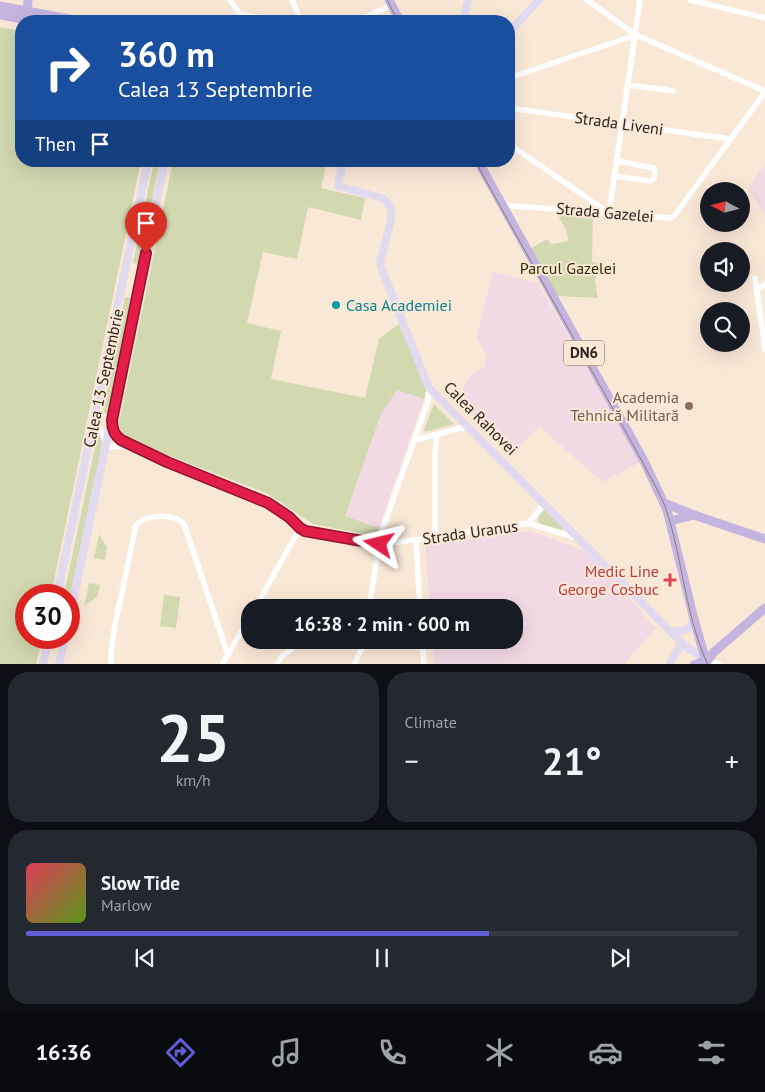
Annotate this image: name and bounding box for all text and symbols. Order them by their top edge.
text: 360 m [118,31,215,77]
icon: right [35,35,100,100]
text: Calea 13 Septembrie [118,75,313,103]
street label: Strada Liveni [573,107,665,139]
icon: arrive [86,130,114,158]
text: Then [35,132,76,156]
north arrow [700,182,750,232]
map controls [700,182,750,352]
street label: Strada Gazelei [555,198,655,226]
pin [125,202,167,253]
icon: arrive [132,209,160,237]
button: sound [700,242,750,292]
park label: Parcul Gazelei [520,258,616,278]
place label: Casa Academiei [346,295,452,315]
marker: Casa Academiei [330,299,342,311]
button: search [700,302,750,352]
street label: Calea 13 Septembrie [78,307,128,449]
road number: DN6 [564,340,604,366]
street label: Calea Rahovei [440,377,522,459]
place label: Academia Tehnică Militară [570,387,679,425]
marker: Academia Tehnică Militară [683,400,695,412]
street label: Strada Uranus [421,515,519,549]
position arrow [352,517,404,569]
place label: Medic Line George Cosbuc [558,561,659,599]
marker: Medic Line George Cosbuc [663,573,677,587]
speed limit sign: 30 [15,584,80,649]
text: 16:38 · 2 min · 600 m [294,612,470,636]
text: 25 [156,695,230,779]
text: Climate [405,712,457,732]
text: 21° [542,736,602,785]
text: − [405,742,419,779]
text: + [725,742,739,779]
text: km/h [176,770,211,790]
text: Slow Tide [101,871,180,895]
text: Marlow [101,895,152,915]
icon: previous [131,944,159,972]
icon: pause [368,944,396,972]
icon: next [606,944,634,972]
icon: directions [163,1035,198,1070]
icon: music [269,1035,304,1070]
icon: phone [375,1035,410,1070]
icon: climate [482,1035,517,1070]
icon: car [588,1035,623,1070]
icon: filters [694,1035,729,1070]
text: 16:36 [36,1038,91,1066]

